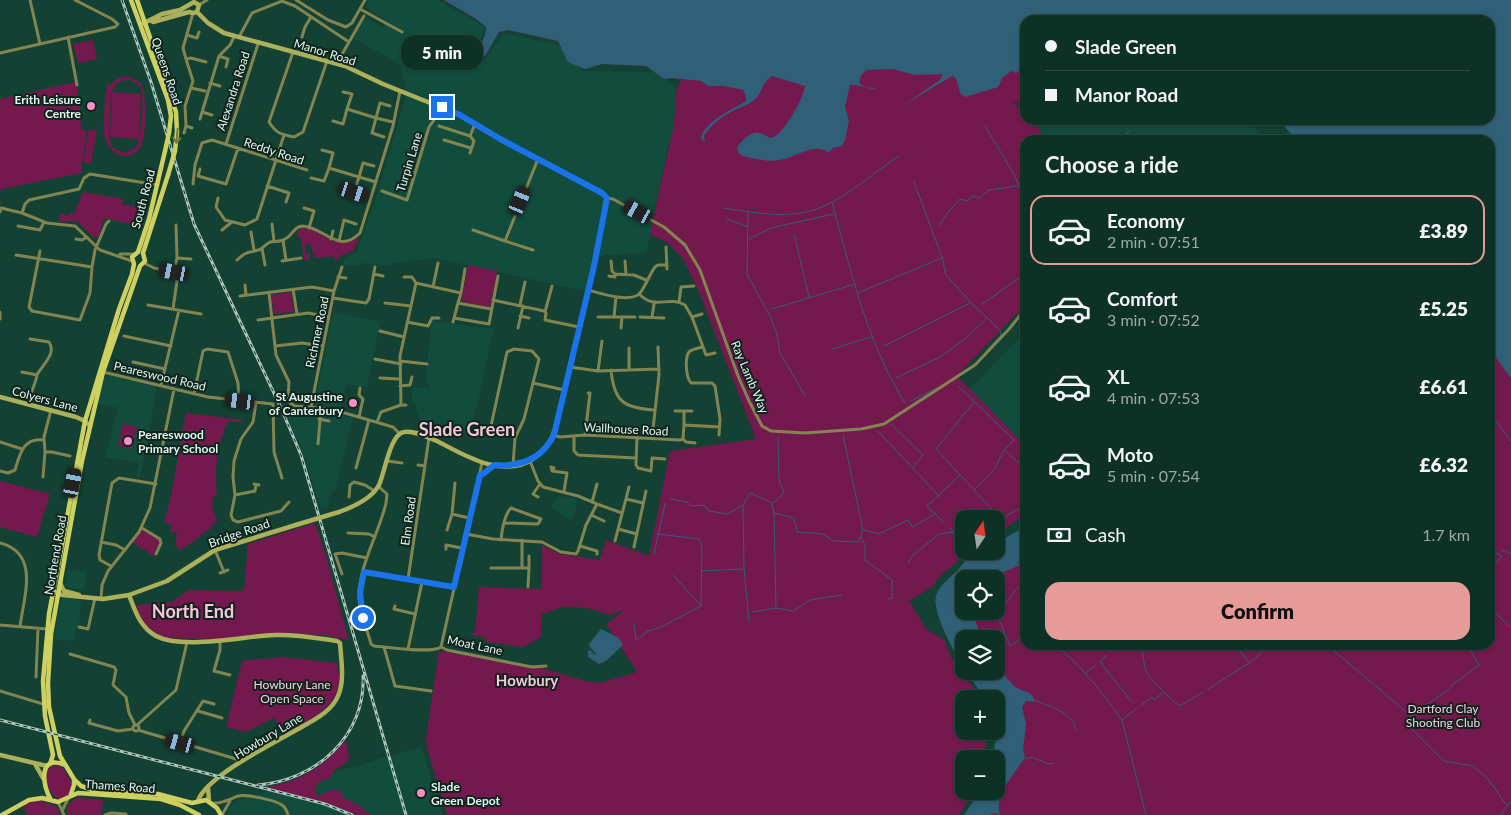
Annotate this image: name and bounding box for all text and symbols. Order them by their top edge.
callout: 5 min [401,34,483,70]
street label: Queens Road [148,35,186,107]
street label: Manor Road [292,35,358,69]
text: Slade Green [1075,35,1177,58]
text: 5 min [422,43,462,62]
street label: Alexandra Road [213,49,253,133]
text: Manor Road [1075,83,1178,106]
place label: Erith Leisure Centre [14,92,82,121]
route end [431,96,453,118]
marker: Erith Leisure Centre [85,100,97,112]
one-way arrow [172,128,181,144]
street label: Turpin Lane [393,130,425,194]
street label: Reddy Road [242,134,306,168]
text: Choose a ride [1045,151,1179,178]
street label: South Road [128,168,158,230]
car [337,180,370,204]
car [507,184,532,218]
car [621,198,654,226]
icon: car [1047,208,1092,253]
text: Economy [1107,209,1185,232]
text: £3.89 [1419,219,1468,242]
text: 2 min · 07:51 [1107,232,1200,251]
car [157,262,190,282]
icon: car [1047,286,1092,331]
text: Comfort [1107,287,1178,310]
street label: Richmer Road [302,295,332,369]
text: £5.25 [1419,297,1468,320]
text: 3 min · 07:52 [1107,310,1200,329]
street label: Ray Lamb Way [728,338,772,416]
street label: Peareswood Road [112,358,208,394]
icon: car [1047,364,1092,409]
text: XL [1107,365,1130,388]
text: £6.61 [1419,375,1468,398]
street label: Colyers Lane [10,383,80,415]
text: 4 min · 07:53 [1107,388,1200,407]
place label: St Augustine of Canterbury [269,389,344,418]
car [224,392,255,410]
marker: St Augustine of Canterbury [347,397,359,409]
district label: Slade Green [419,418,515,440]
street label: Wallhouse Road [583,419,669,439]
place label: Peareswood Primary School [138,427,218,456]
marker: Peareswood Primary School [122,435,134,447]
icon: car [1047,442,1092,487]
text: Moto [1107,443,1153,466]
text: £6.32 [1419,453,1468,476]
text: 5 min · 07:54 [1107,466,1200,485]
car [62,467,83,499]
street label: Elm Road [397,496,419,546]
north arrow [955,510,1005,560]
map controls [955,510,1005,800]
street label: Northend Road [41,514,69,596]
street label: Bridge Road [206,516,272,550]
icon: cash [1045,521,1073,549]
text: Cash [1085,523,1126,546]
text: 1.7 km [1422,525,1470,544]
button: locate [955,570,1005,620]
button: Confirm [1045,582,1470,640]
district label: North End [152,600,234,622]
route start [352,607,374,629]
button: layers [955,630,1005,680]
street label: Moat Lane [446,632,504,658]
district label: Howbury [496,671,558,689]
park label: Howbury Lane Open Space [253,677,331,706]
button: + [955,690,1005,740]
park label: Dartford Clay Shooting Club [1406,701,1480,730]
street label: Howbury Lane [231,710,305,762]
car [163,732,196,754]
button: − [955,750,1005,800]
street label: Thames Road [84,776,156,796]
place label: Slade Green Depot [431,779,500,808]
marker: Slade Green Depot [415,787,427,799]

